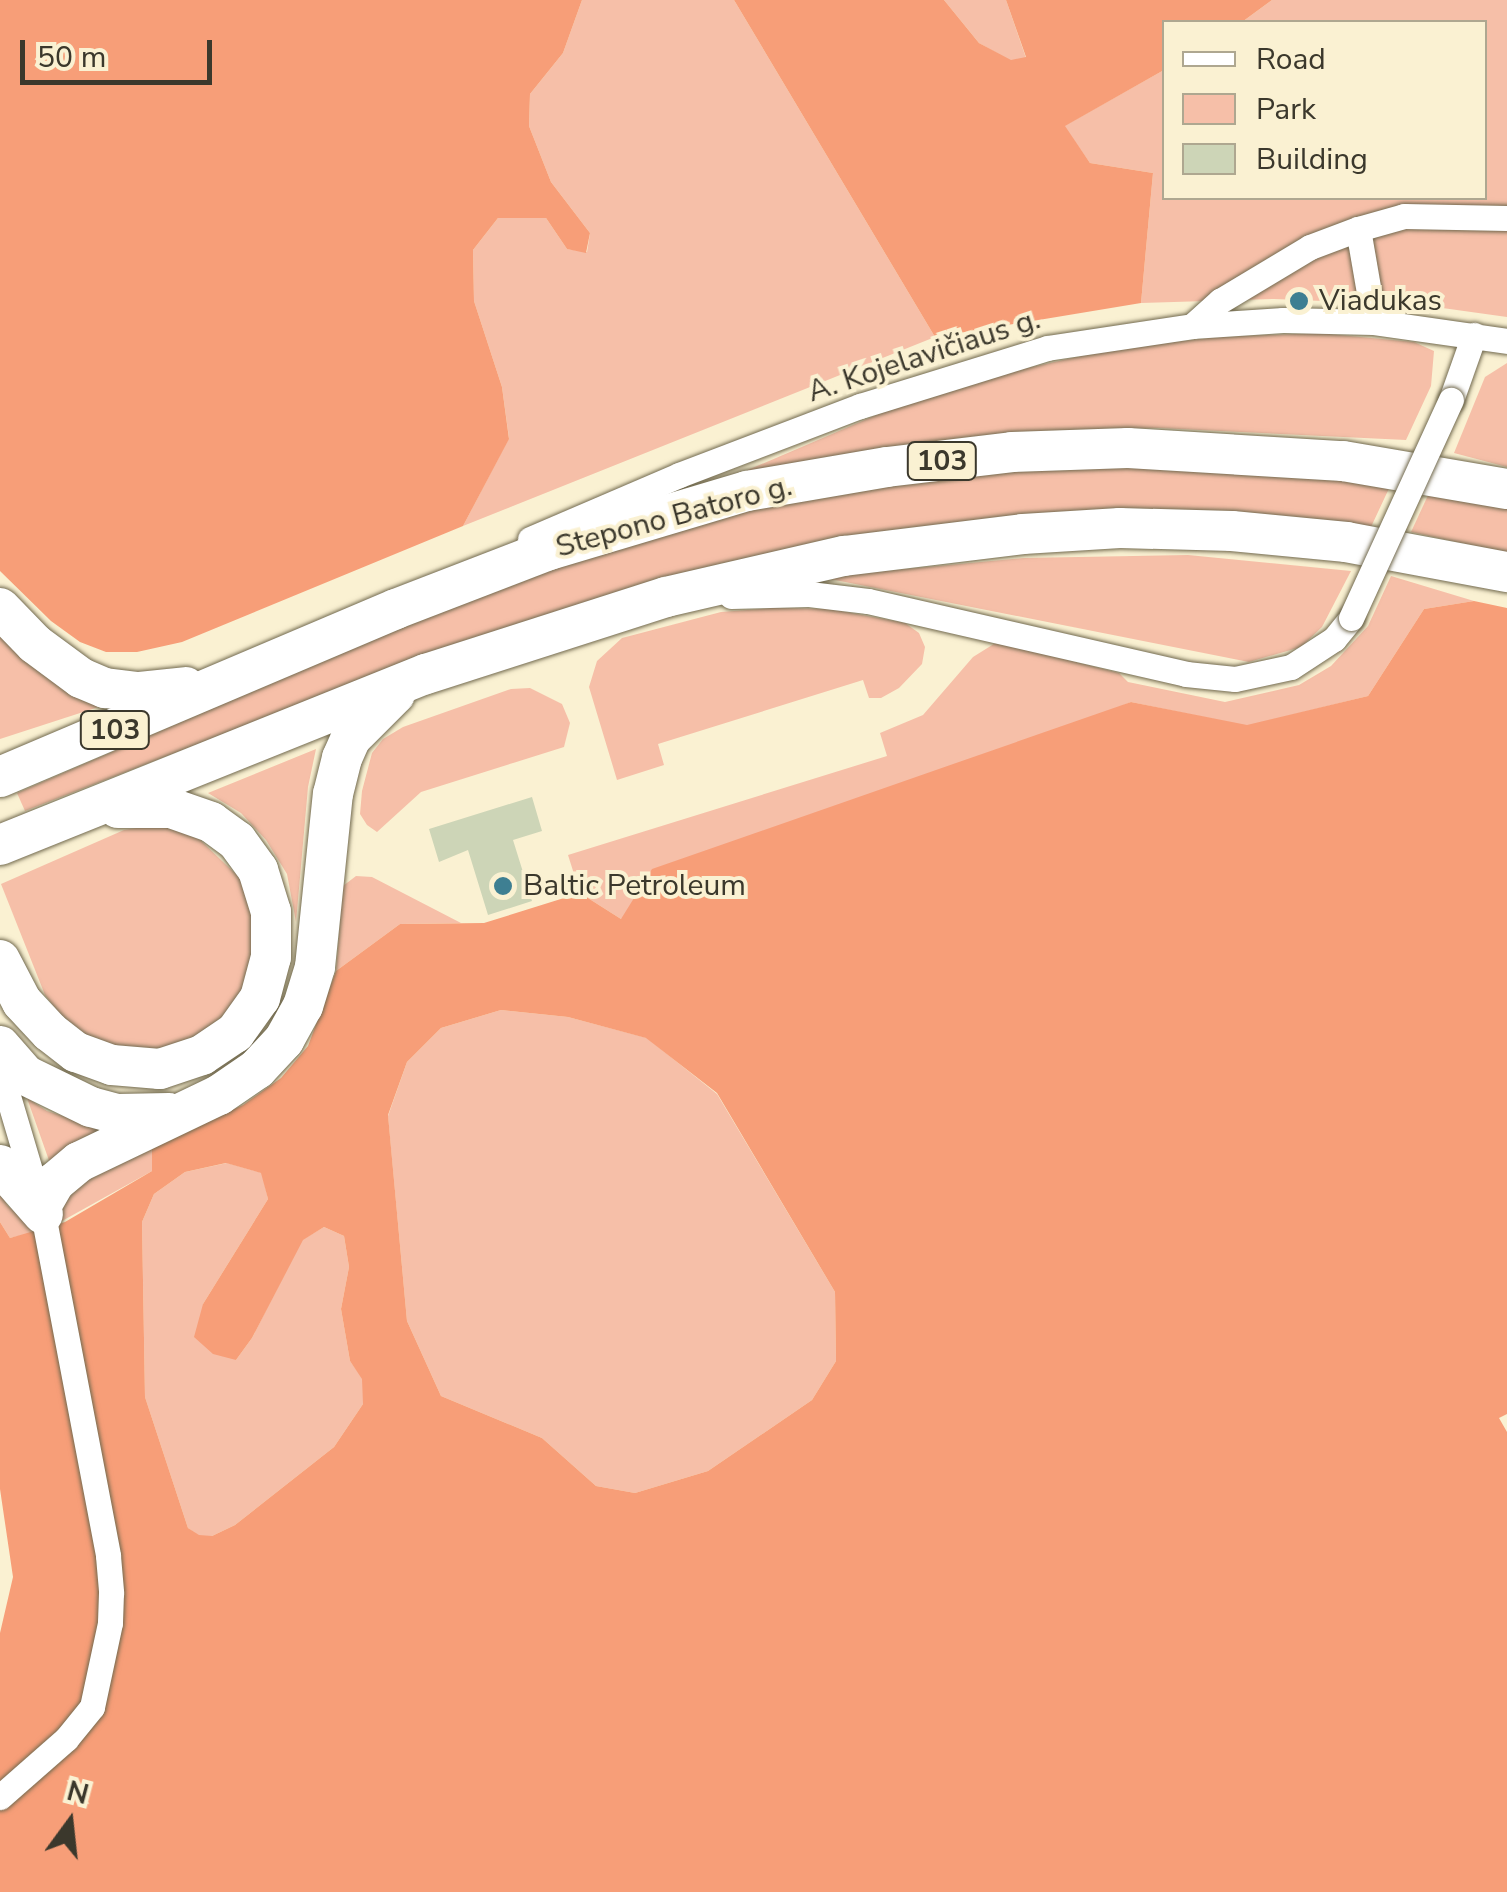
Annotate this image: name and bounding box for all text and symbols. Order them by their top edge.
scale bar [25,20,218,82]
legend [1162,20,1487,200]
text: 50 m [37,37,106,78]
text: Road [1256,39,1326,80]
text: Park [1256,89,1316,130]
text: Building [1256,139,1368,180]
place label: Viadukas [1319,283,1442,319]
marker: Viadukas [1288,290,1310,312]
street label: A. Kojelavičiaus g. [803,301,1045,411]
road number: 103 [904,438,980,484]
street label: Stepono Batoro g. [552,468,796,566]
road number: 103 [78,707,152,753]
place label: Baltic Petroleum [523,868,746,904]
marker: Baltic Petroleum [492,875,514,897]
north arrow [20,1772,120,1872]
text: N [63,1772,93,1814]

